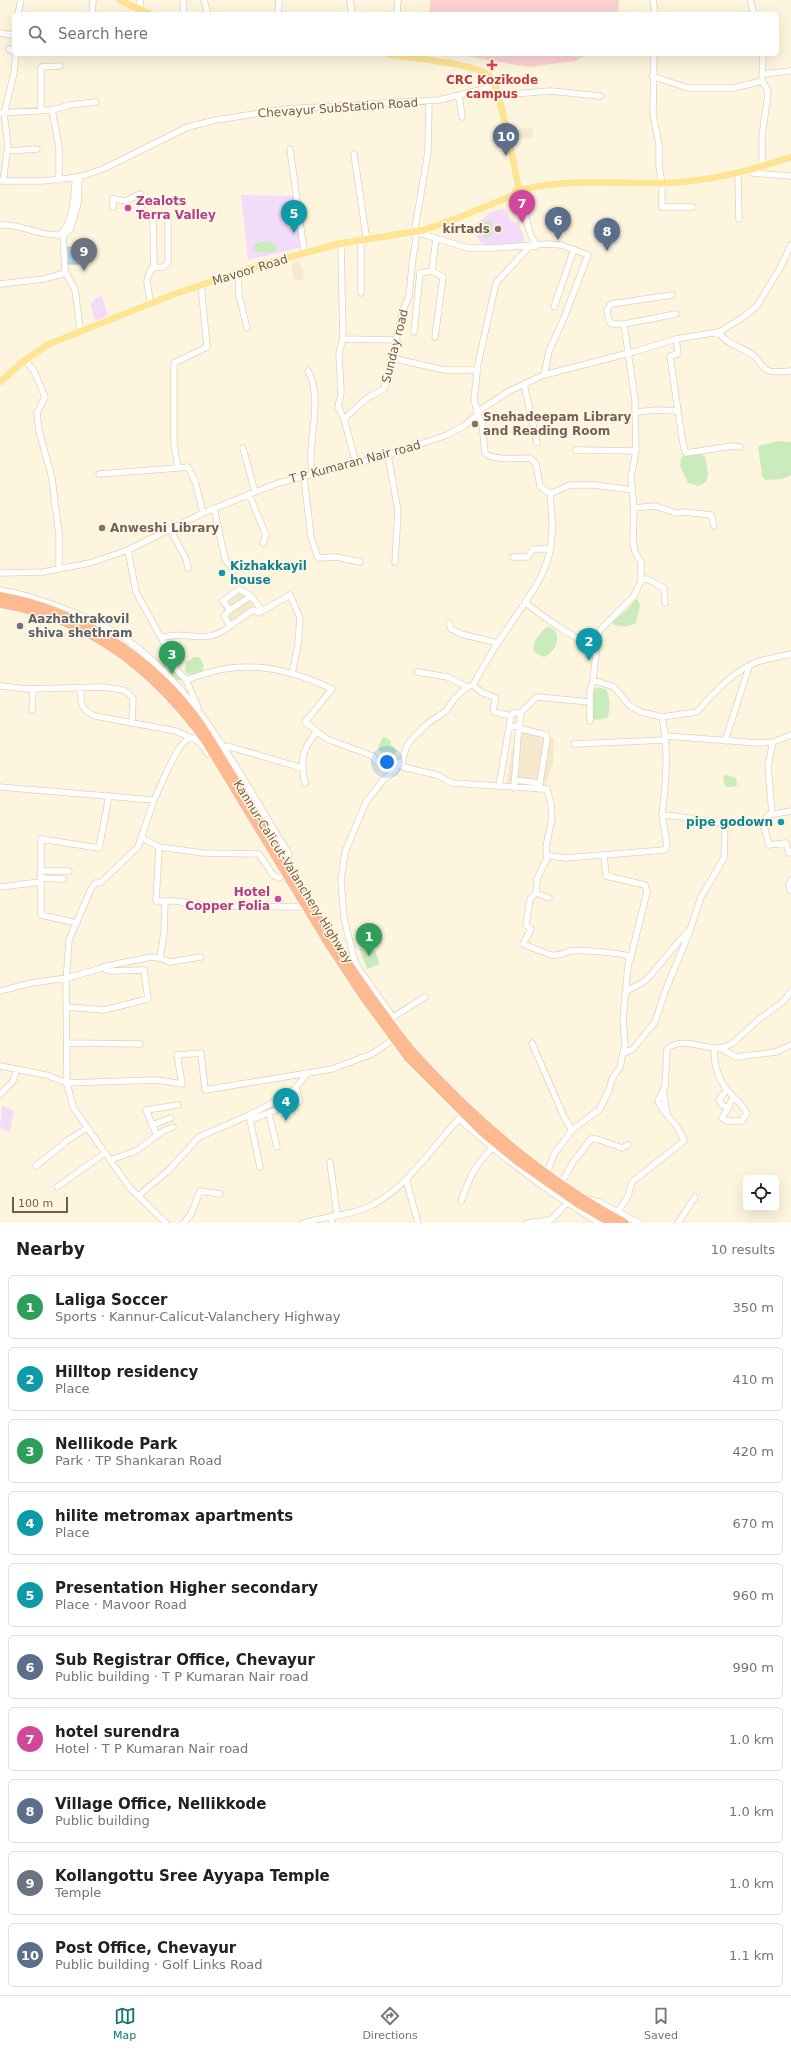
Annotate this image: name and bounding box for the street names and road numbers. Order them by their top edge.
street label: Chevayur SubStation Road [257,95,419,121]
street label: Mavoor Road [210,252,290,288]
street label: Sunday road [379,308,411,384]
street label: T P Kumaran Nair road [287,438,422,487]
street label: Kannur-Calicut-Valanchery Highway [231,778,355,966]

